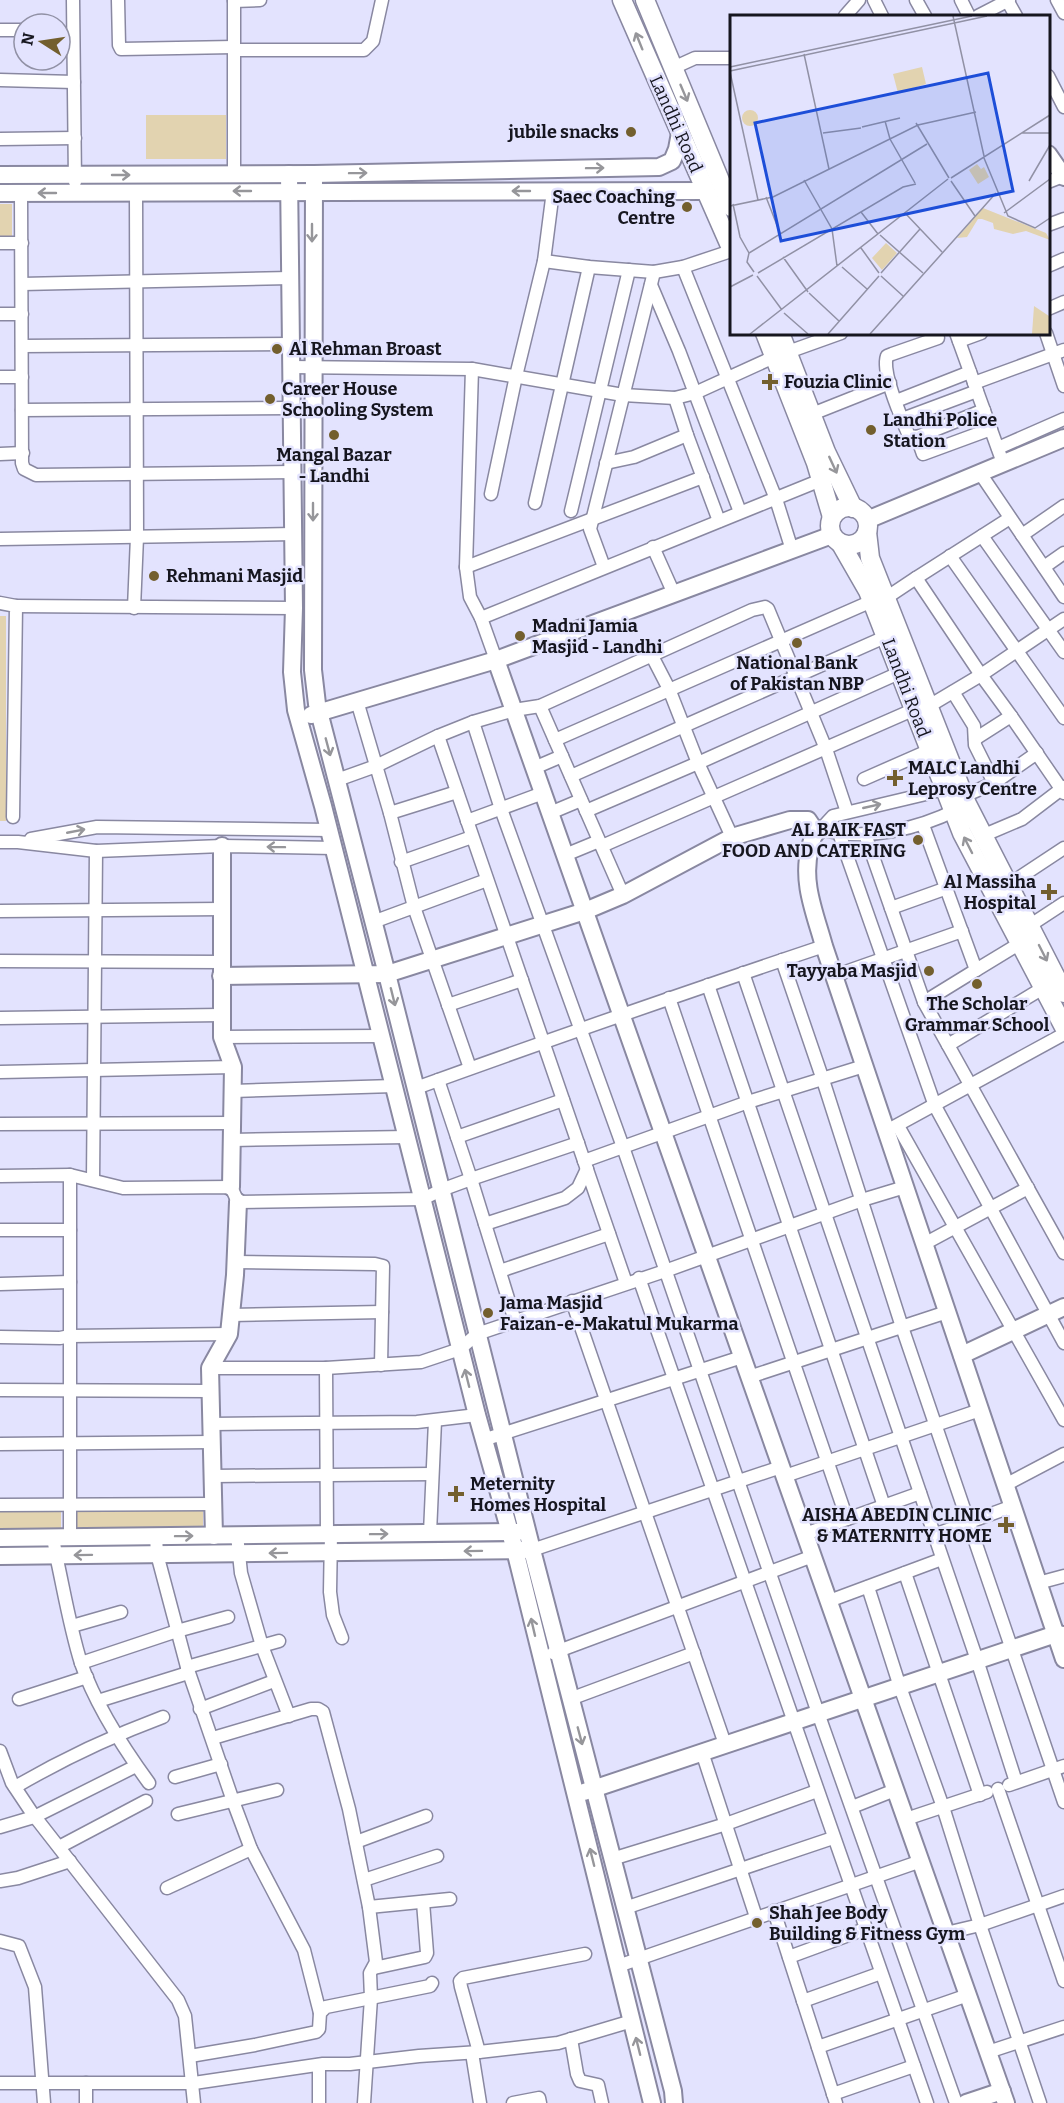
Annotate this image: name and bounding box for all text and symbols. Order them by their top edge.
north arrow [12,12,72,72]
inset map [730,15,1049,334]
text: N [17,31,38,47]
one-way arrow [633,32,644,51]
street label: Landhi Road [645,72,707,176]
one-way arrow [679,83,690,101]
place label: jubile snacks [506,121,619,143]
marker: jubile snacks [624,125,638,139]
one-way arrow [585,162,605,174]
one-way arrow [348,167,368,179]
one-way arrow [111,169,131,181]
one-way arrow [233,185,253,197]
one-way arrow [512,185,532,197]
place label: Saec Coaching Centre [552,186,676,229]
one-way arrow [38,187,58,198]
marker: Saec Coaching Centre [680,200,694,214]
one-way arrow [306,222,318,242]
place label: Al Rehman Broast [289,338,442,360]
marker: Al Rehman Broast [270,342,284,356]
place label: Fouzia Clinic [784,371,892,393]
marker: Fouzia Clinic [761,373,779,391]
place label: Career House Schooling System [282,378,433,421]
marker: Career House Schooling System [263,392,277,406]
place label: Landhi Police Station [883,409,997,452]
marker: Landhi Police Station [864,423,878,437]
marker: Mangal Bazar - Landhi [327,428,341,442]
place label: Mangal Bazar - Landhi [276,444,392,487]
one-way arrow [827,456,839,474]
one-way arrow [307,501,319,521]
place label: Rehmani Masjid [166,565,303,587]
marker: Rehmani Masjid [147,569,161,583]
place label: Madni Jamia Masjid - Landhi [532,615,663,658]
marker: Madni Jamia Masjid - Landhi [513,629,527,643]
street label: Landhi Road [877,635,935,741]
marker: National Bank of Pakistan NBP [790,636,804,650]
place label: National Bank of Pakistan NBP [730,652,864,695]
one-way arrow [323,737,335,756]
place label: MALC Landhi Leprosy Centre [908,757,1037,800]
marker: MALC Landhi Leprosy Centre [886,769,904,787]
one-way arrow [862,800,882,811]
place label: AL BAIK FAST FOOD AND CATERING [722,819,906,862]
one-way arrow [66,825,85,836]
marker: AL BAIK FAST FOOD AND CATERING [911,833,925,847]
one-way arrow [962,837,974,854]
one-way arrow [266,841,286,853]
place label: Al Massiha Hospital [944,871,1036,914]
marker: Al Massiha Hospital [1040,883,1058,901]
one-way arrow [1037,943,1049,961]
place label: Tayyaba Masjid [787,960,917,982]
marker: Tayyaba Masjid [922,964,936,978]
marker: The Scholar Grammar School [970,977,984,991]
one-way arrow [388,987,399,1006]
place label: The Scholar Grammar School [905,993,1050,1036]
place label: Jama Masjid Faizan-e-Makatul Mukarma [499,1292,739,1335]
marker: Jama Masjid Faizan-e-Makatul Mukarma [481,1306,495,1320]
one-way arrow [461,1369,472,1388]
place label: Meternity Homes Hospital [470,1473,607,1516]
marker: Meternity Homes Hospital [447,1485,465,1503]
place label: AISHA ABEDIN CLINIC & MATERNITY HOME [802,1504,992,1547]
marker: AISHA ABEDIN CLINIC & MATERNITY HOME [997,1516,1015,1534]
one-way arrow [369,1528,389,1540]
one-way arrow [174,1530,194,1542]
one-way arrow [464,1545,484,1556]
one-way arrow [269,1547,289,1559]
one-way arrow [74,1549,94,1561]
one-way arrow [527,1618,539,1637]
one-way arrow [575,1726,587,1745]
one-way arrow [585,1847,597,1866]
place label: Shah Jee Body Building & Fitness Gym [769,1902,965,1945]
marker: Shah Jee Body Building & Fitness Gym [750,1916,764,1930]
one-way arrow [631,2037,643,2056]

